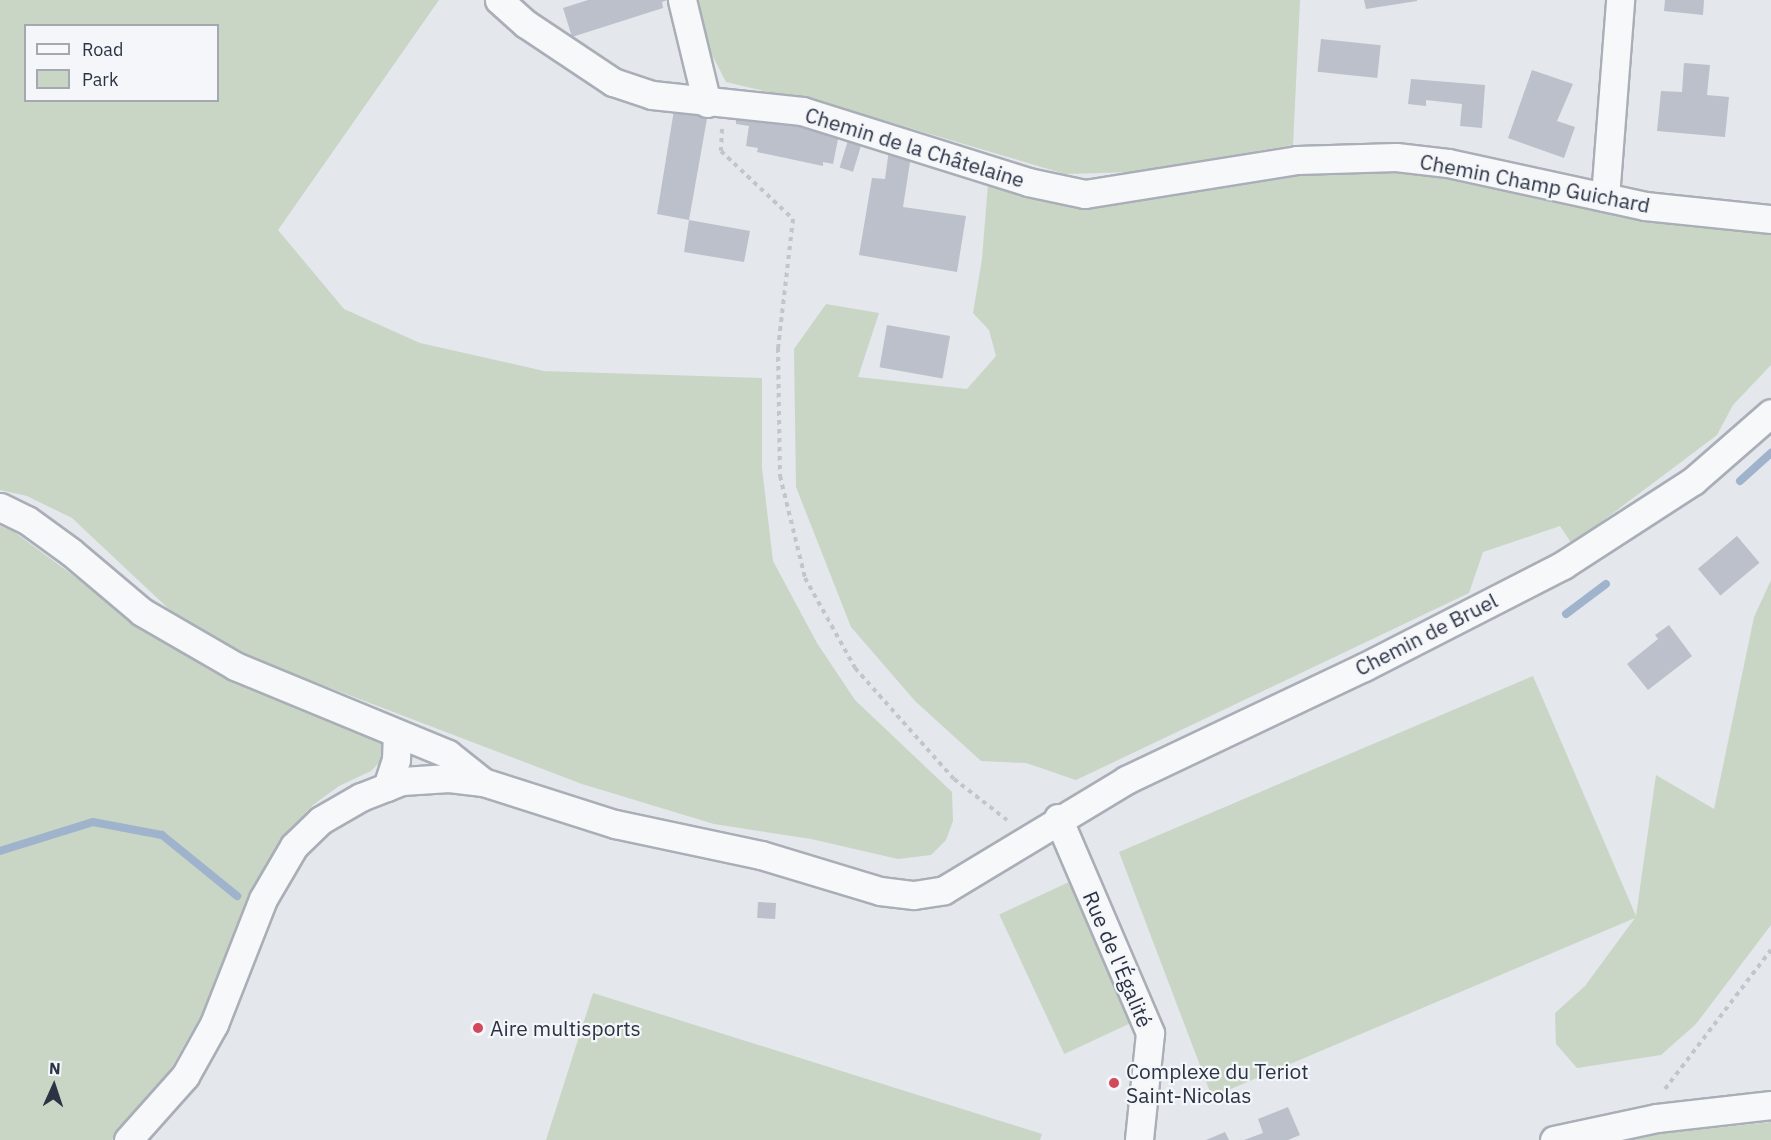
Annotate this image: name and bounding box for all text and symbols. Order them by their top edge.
legend [24,24,219,102]
text: Road [82,38,123,61]
text: Park [82,68,118,91]
street label: Chemin de la Châtelaine [802,102,1028,192]
street label: Chemin Champ Guichard [1418,148,1652,218]
street label: Chemin de Bruel [1351,587,1501,681]
street label: Rue de l'Égalité [1078,887,1158,1031]
place label: Aire multisports [490,1015,641,1041]
marker: Aire multisports [471,1021,485,1035]
north arrow [24,1056,84,1116]
text: N [49,1058,61,1078]
place label: Complexe du Teriot Saint-Nicolas [1126,1058,1309,1108]
marker: Complexe du Teriot Saint-Nicolas [1107,1076,1121,1090]

